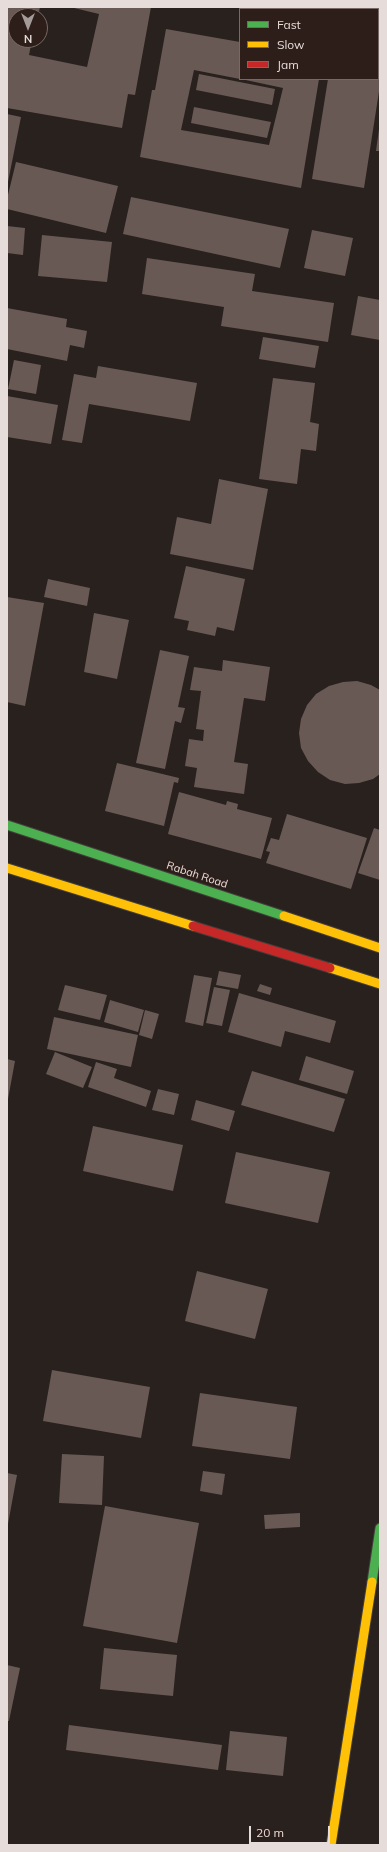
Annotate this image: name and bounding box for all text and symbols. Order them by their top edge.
north arrow [8,8,48,48]
legend [239,8,379,80]
text: Fast [277,17,301,32]
text: N [24,32,32,46]
text: Slow [277,37,305,52]
text: Jam [277,57,299,72]
street label: Rabah Road [165,859,229,891]
scale bar [251,1818,332,1844]
text: 20 m [256,1825,284,1840]

